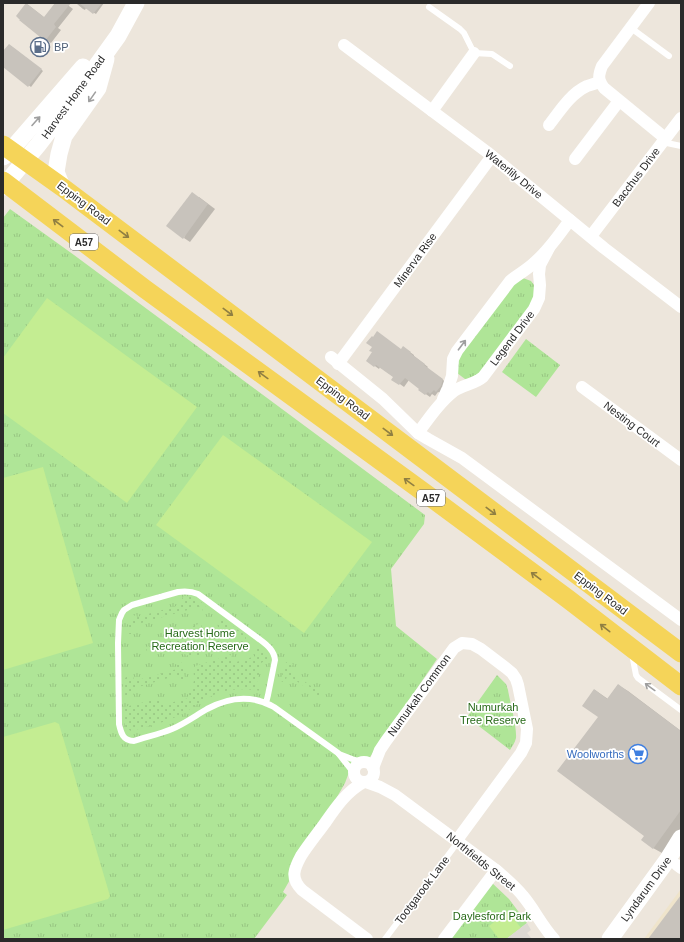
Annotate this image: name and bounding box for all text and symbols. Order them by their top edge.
fuel station icon: BP [29,36,51,58]
place label: BP [54,41,69,53]
street label: Harvest Home Road [39,53,107,141]
one-way arrow [88,91,96,102]
one-way arrow [32,116,41,126]
street label: Bacchus Drive [610,145,662,209]
street label: Waterlily Drive [483,147,545,201]
street label: Epping Road [55,179,113,227]
one-way arrow [53,219,64,227]
one-way arrow [119,229,130,238]
street label: Minerva Rise [391,231,439,289]
road number: A57 [70,234,98,250]
one-way arrow [222,308,233,316]
street label: Legend Drive [488,308,536,368]
one-way arrow [458,339,466,350]
one-way arrow [258,370,269,379]
street label: Epping Road [314,374,372,422]
street label: Nesting Court [602,399,662,449]
one-way arrow [382,428,393,436]
one-way arrow [404,478,415,486]
road number: A57 [417,490,445,506]
one-way arrow [486,506,497,515]
street label: Epping Road [572,569,630,617]
one-way arrow [531,572,542,580]
one-way arrow [600,624,611,632]
park label: Harvest Home Recreation Reserve [151,627,249,652]
street label: Numurkah Common [385,652,453,738]
one-way arrow [644,682,655,691]
park label: Numurkah Tree Reserve [460,701,526,726]
supermarket icon: Woolworths [627,743,649,765]
place label: Woolworths [567,748,624,760]
street label: Northfields Street [444,830,518,892]
street label: Tootgarook Lane [393,854,451,926]
street label: Lyndarum Drive [618,854,674,924]
park label: Daylesford Park [453,910,532,922]

